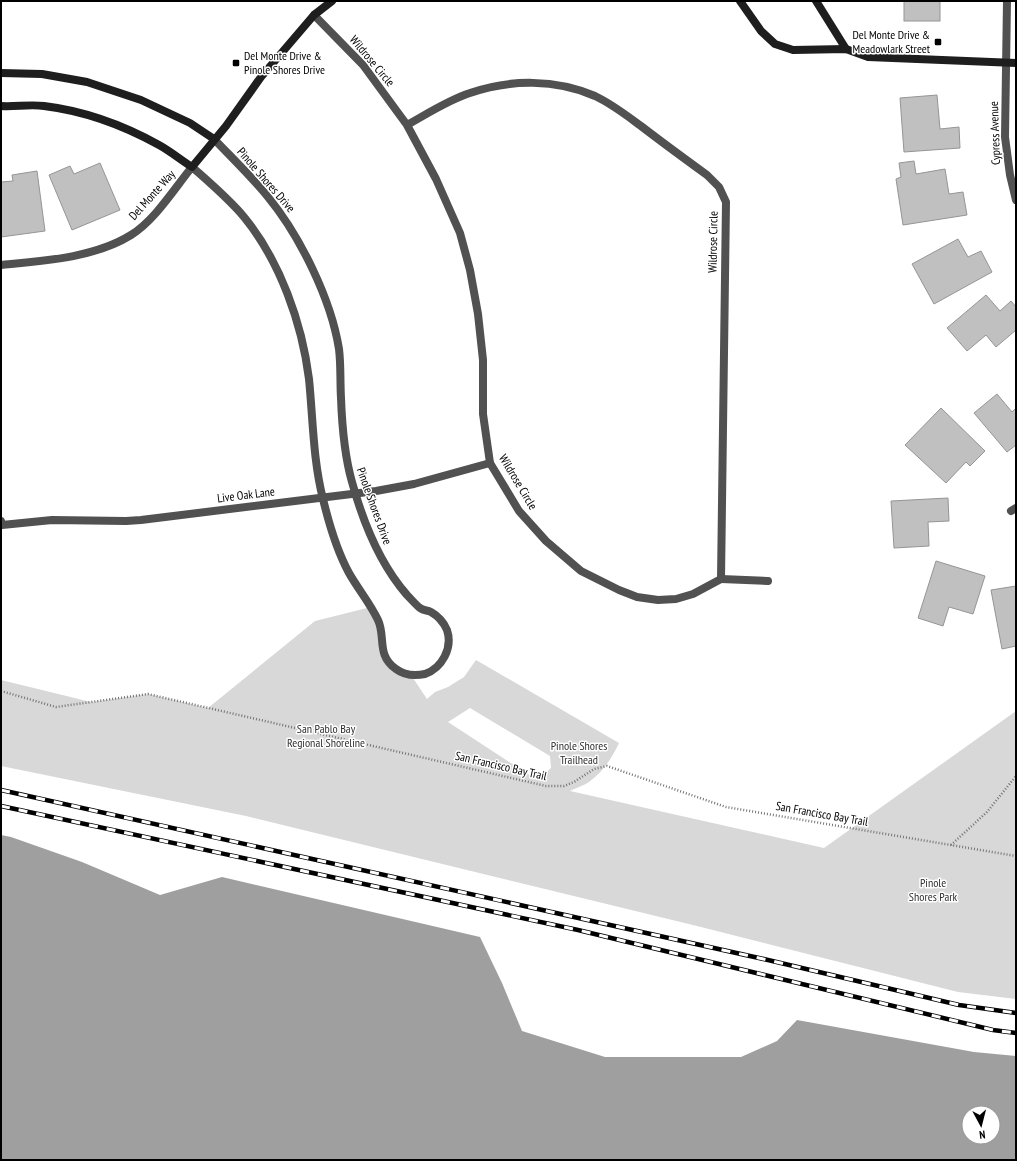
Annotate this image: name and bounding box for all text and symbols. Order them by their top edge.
place label: Del Monte Drive & Meadowlark Street [852,27,931,56]
street label: Wildrose Circle [347,32,398,89]
marker: Del Monte Drive & Meadowlark Street [933,37,943,47]
place label: Del Monte Drive & Pinole Shores Drive [244,48,325,77]
marker: Del Monte Drive & Pinole Shores Drive [231,58,241,68]
street label: Cypress Avenue [986,101,1003,165]
street label: Pinole Shores Drive [234,144,299,215]
street label: Del Monte Way [125,166,178,223]
street label: Wildrose Circle [704,211,721,273]
street label: Wildrose Circle [496,451,541,512]
street label: Pinole Shores Drive [354,465,395,546]
street label: Live Oak Lane [216,484,276,505]
park label: San Pablo Bay Regional Shoreline [287,721,365,750]
park label: Pinole Shores Trailhead [551,738,607,767]
street label: San Francisco Bay Trail [454,748,549,783]
street label: San Francisco Bay Trail [775,798,870,829]
park label: Pinole Shores Park [909,875,957,904]
north arrow [961,1105,1001,1145]
text: N [978,1128,986,1142]

